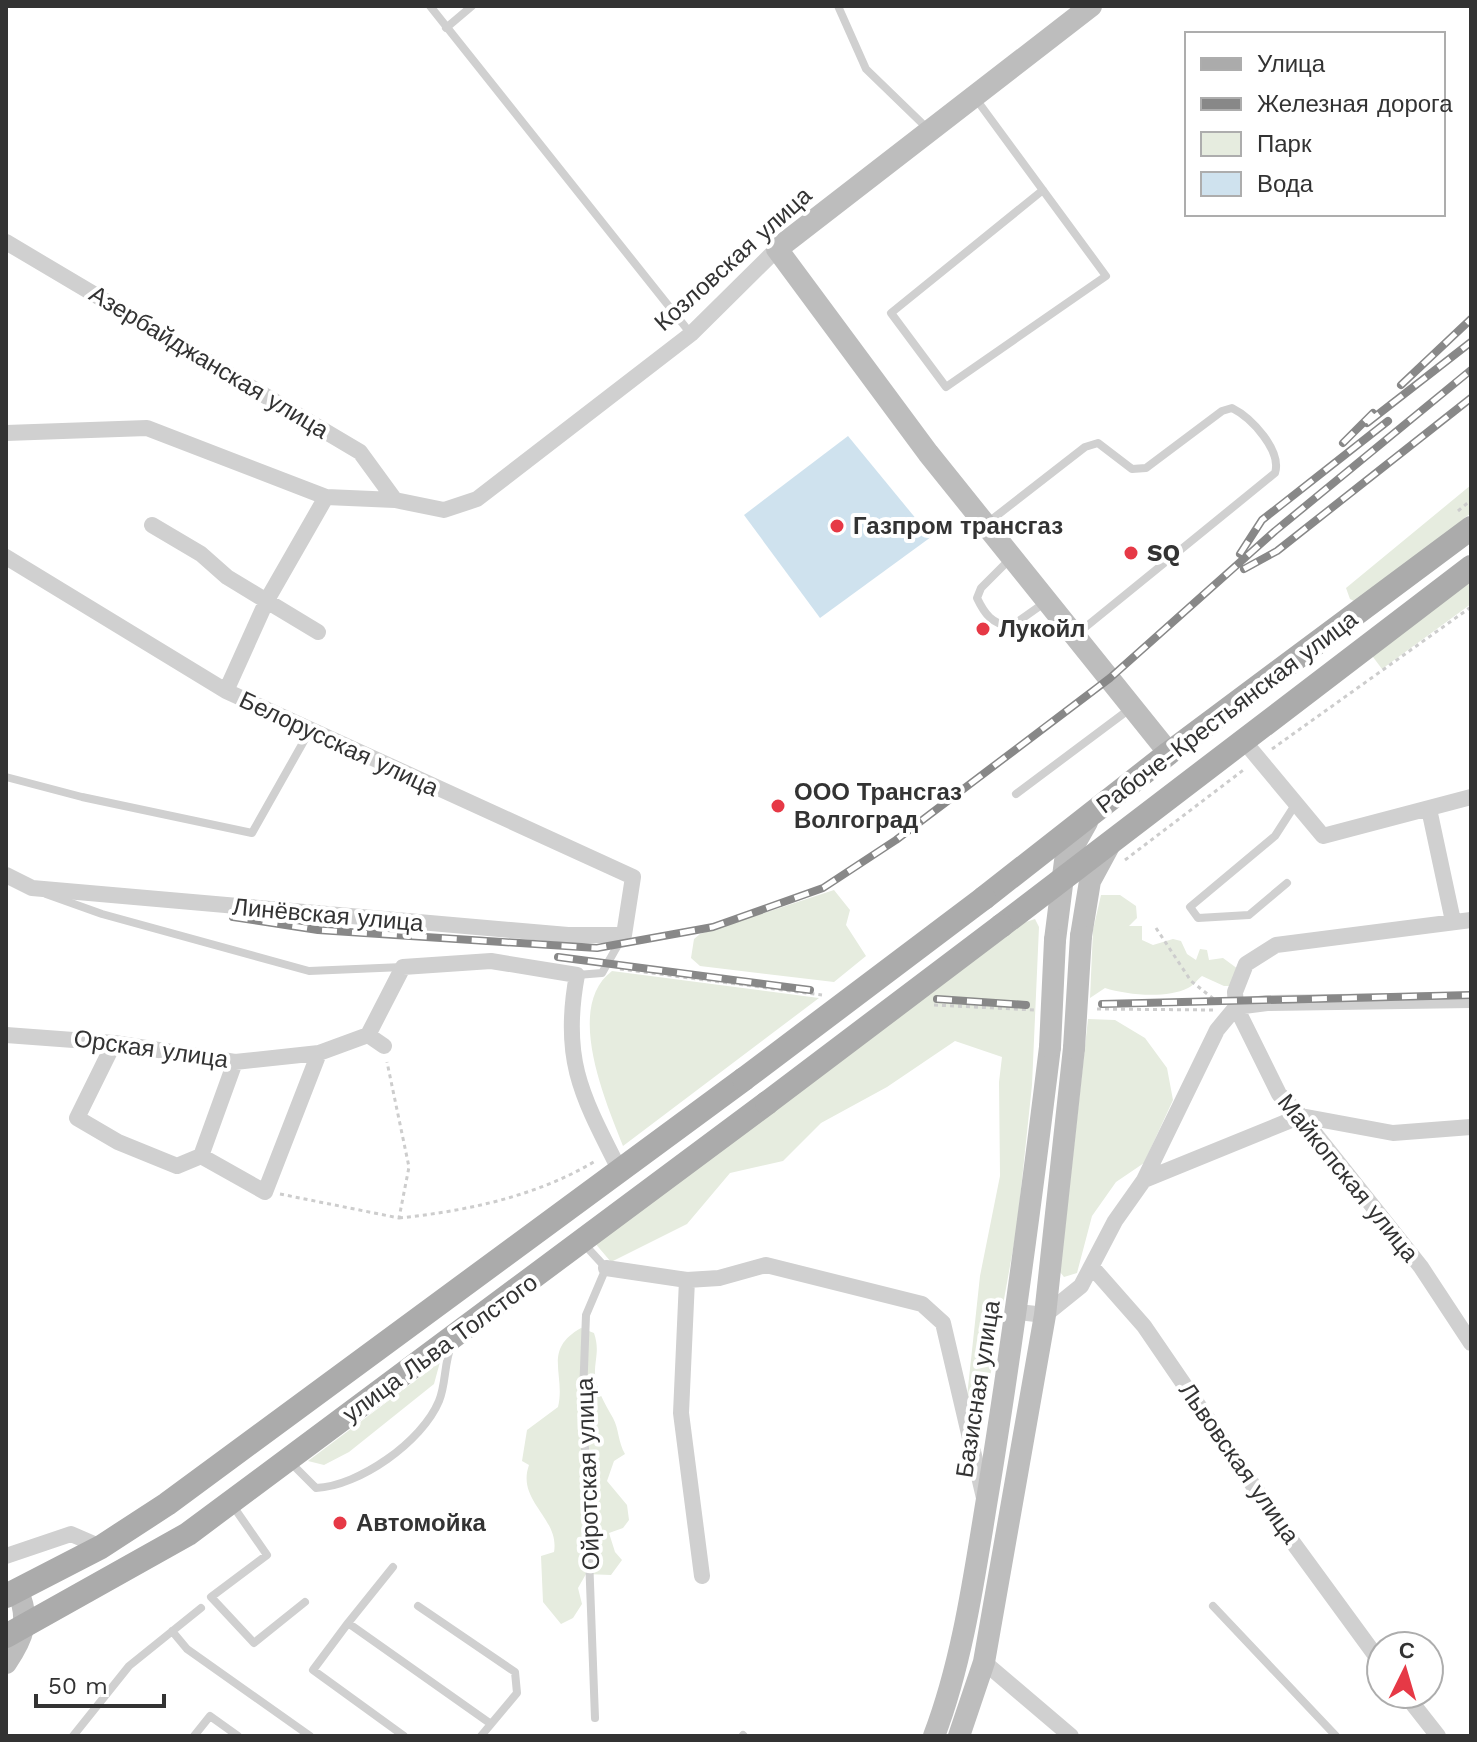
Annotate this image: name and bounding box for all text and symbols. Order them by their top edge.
legend [1185,32,1445,216]
text: Улица [1257,50,1326,78]
text: Железная дорога [1257,90,1453,118]
text: Парк [1257,130,1312,158]
text: Вода [1257,170,1314,198]
street label: Козловская улица [649,181,818,337]
street label: Азербайджанская улица [85,280,334,445]
place label: Газпром трансгаз [853,512,1063,540]
marker: Газпром трансгаз [828,517,846,535]
place label: SQ [1147,539,1180,567]
marker: SQ [1122,544,1140,562]
street label: Рабоче-Крестьянская улица [1091,604,1363,819]
place label: Лукойл [999,615,1086,643]
marker: Лукойл [974,620,992,638]
street label: Белорусская улица [235,686,444,803]
place label: ООО Трансгаз Волгоград [794,778,962,834]
marker: ООО Трансгаз Волгоград [769,797,787,815]
street label: Линёвская улица [231,893,425,937]
street label: Орская улица [72,1024,231,1074]
street label: Майкопская улица [1272,1088,1425,1268]
street label: улица Льва Толстого [337,1268,543,1428]
street label: Базисная улица [950,1298,1006,1480]
street label: Ойротская улица [571,1377,605,1571]
street label: Львовская улица [1173,1377,1305,1549]
place label: Автомойка [356,1509,486,1537]
marker: Автомойка [331,1514,349,1532]
north arrow [1365,1630,1445,1710]
text: С [1398,1637,1416,1664]
scale bar [36,1658,164,1708]
text: 50 m [48,1672,108,1700]

